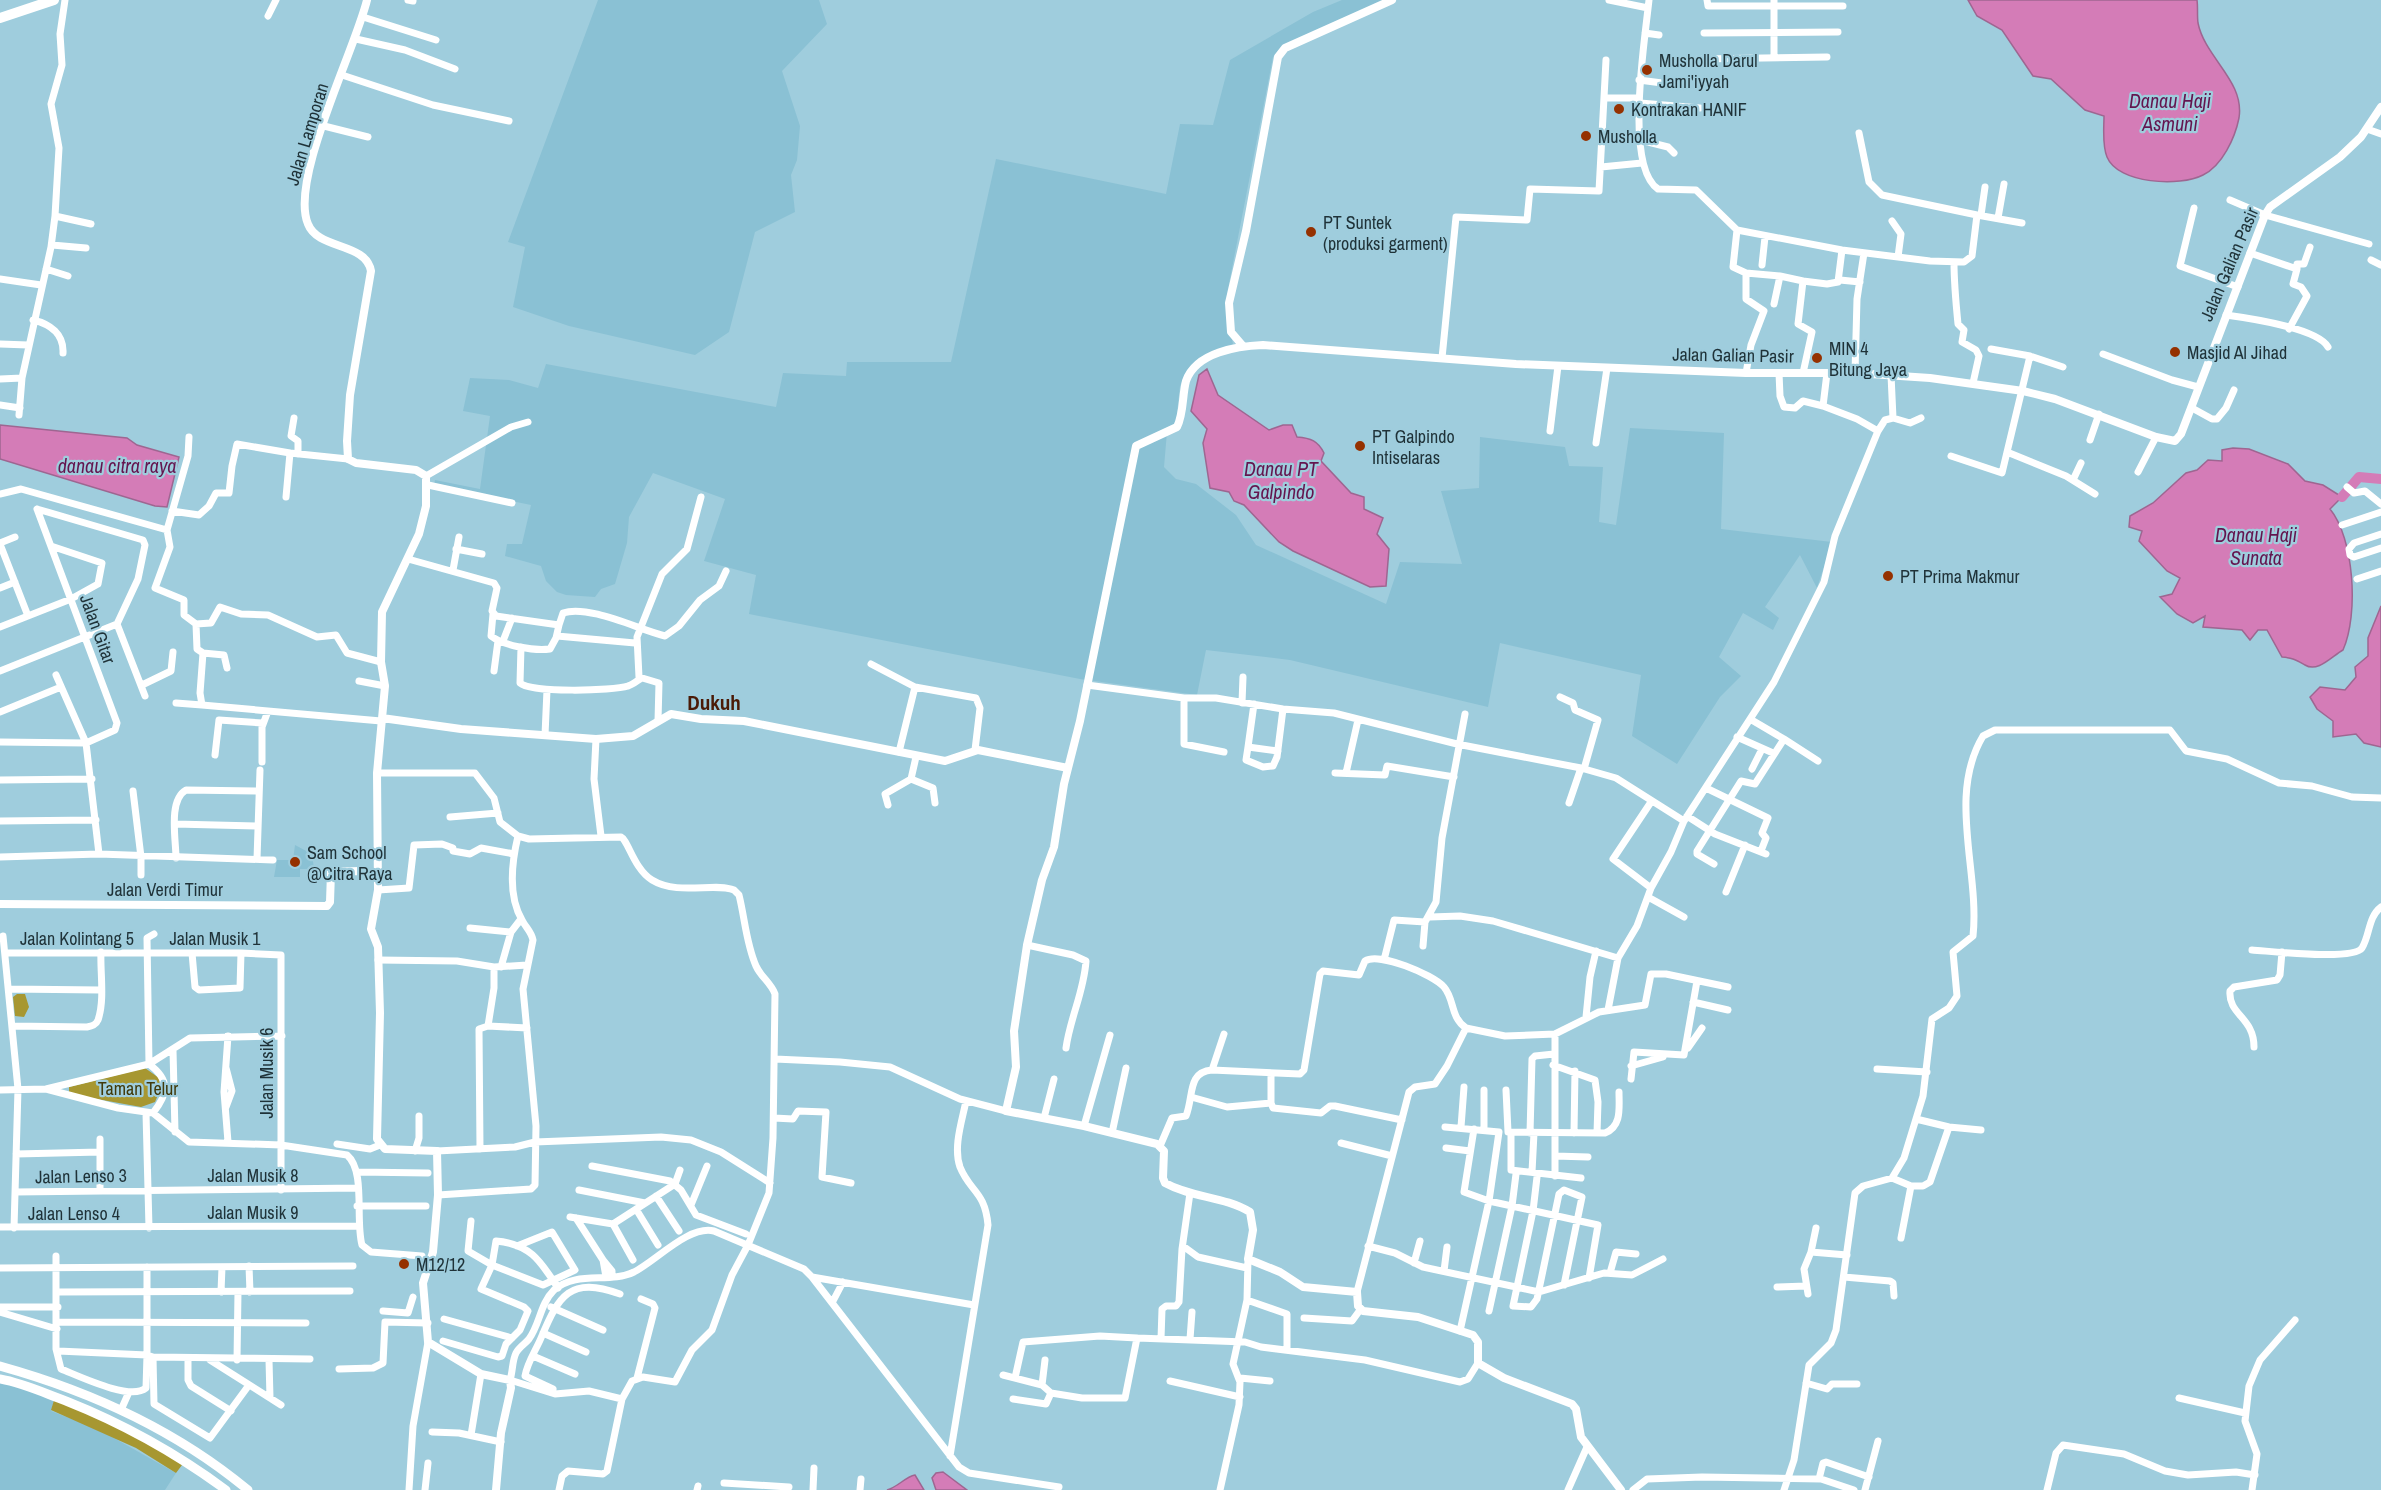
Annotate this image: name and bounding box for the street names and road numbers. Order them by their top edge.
street label: Jalan Lamporan [280,80,334,188]
street label: Jalan Galian Pasir [2194,203,2264,325]
street label: Jalan Galian Pasir [1672,341,1794,369]
street label: Jalan Gitar [74,591,122,667]
street label: Jalan Verdi Timur [107,877,223,902]
street label: Jalan Kolintang 5 [20,926,134,951]
street label: Jalan Musik 1 [169,926,261,951]
street label: Jalan Musik 6 [254,1027,279,1119]
street label: Jalan Lenso 3 [35,1163,127,1189]
street label: Jalan Musik 8 [207,1163,299,1188]
street label: Jalan Musik 9 [207,1200,299,1225]
street label: Jalan Lenso 4 [28,1201,120,1226]

